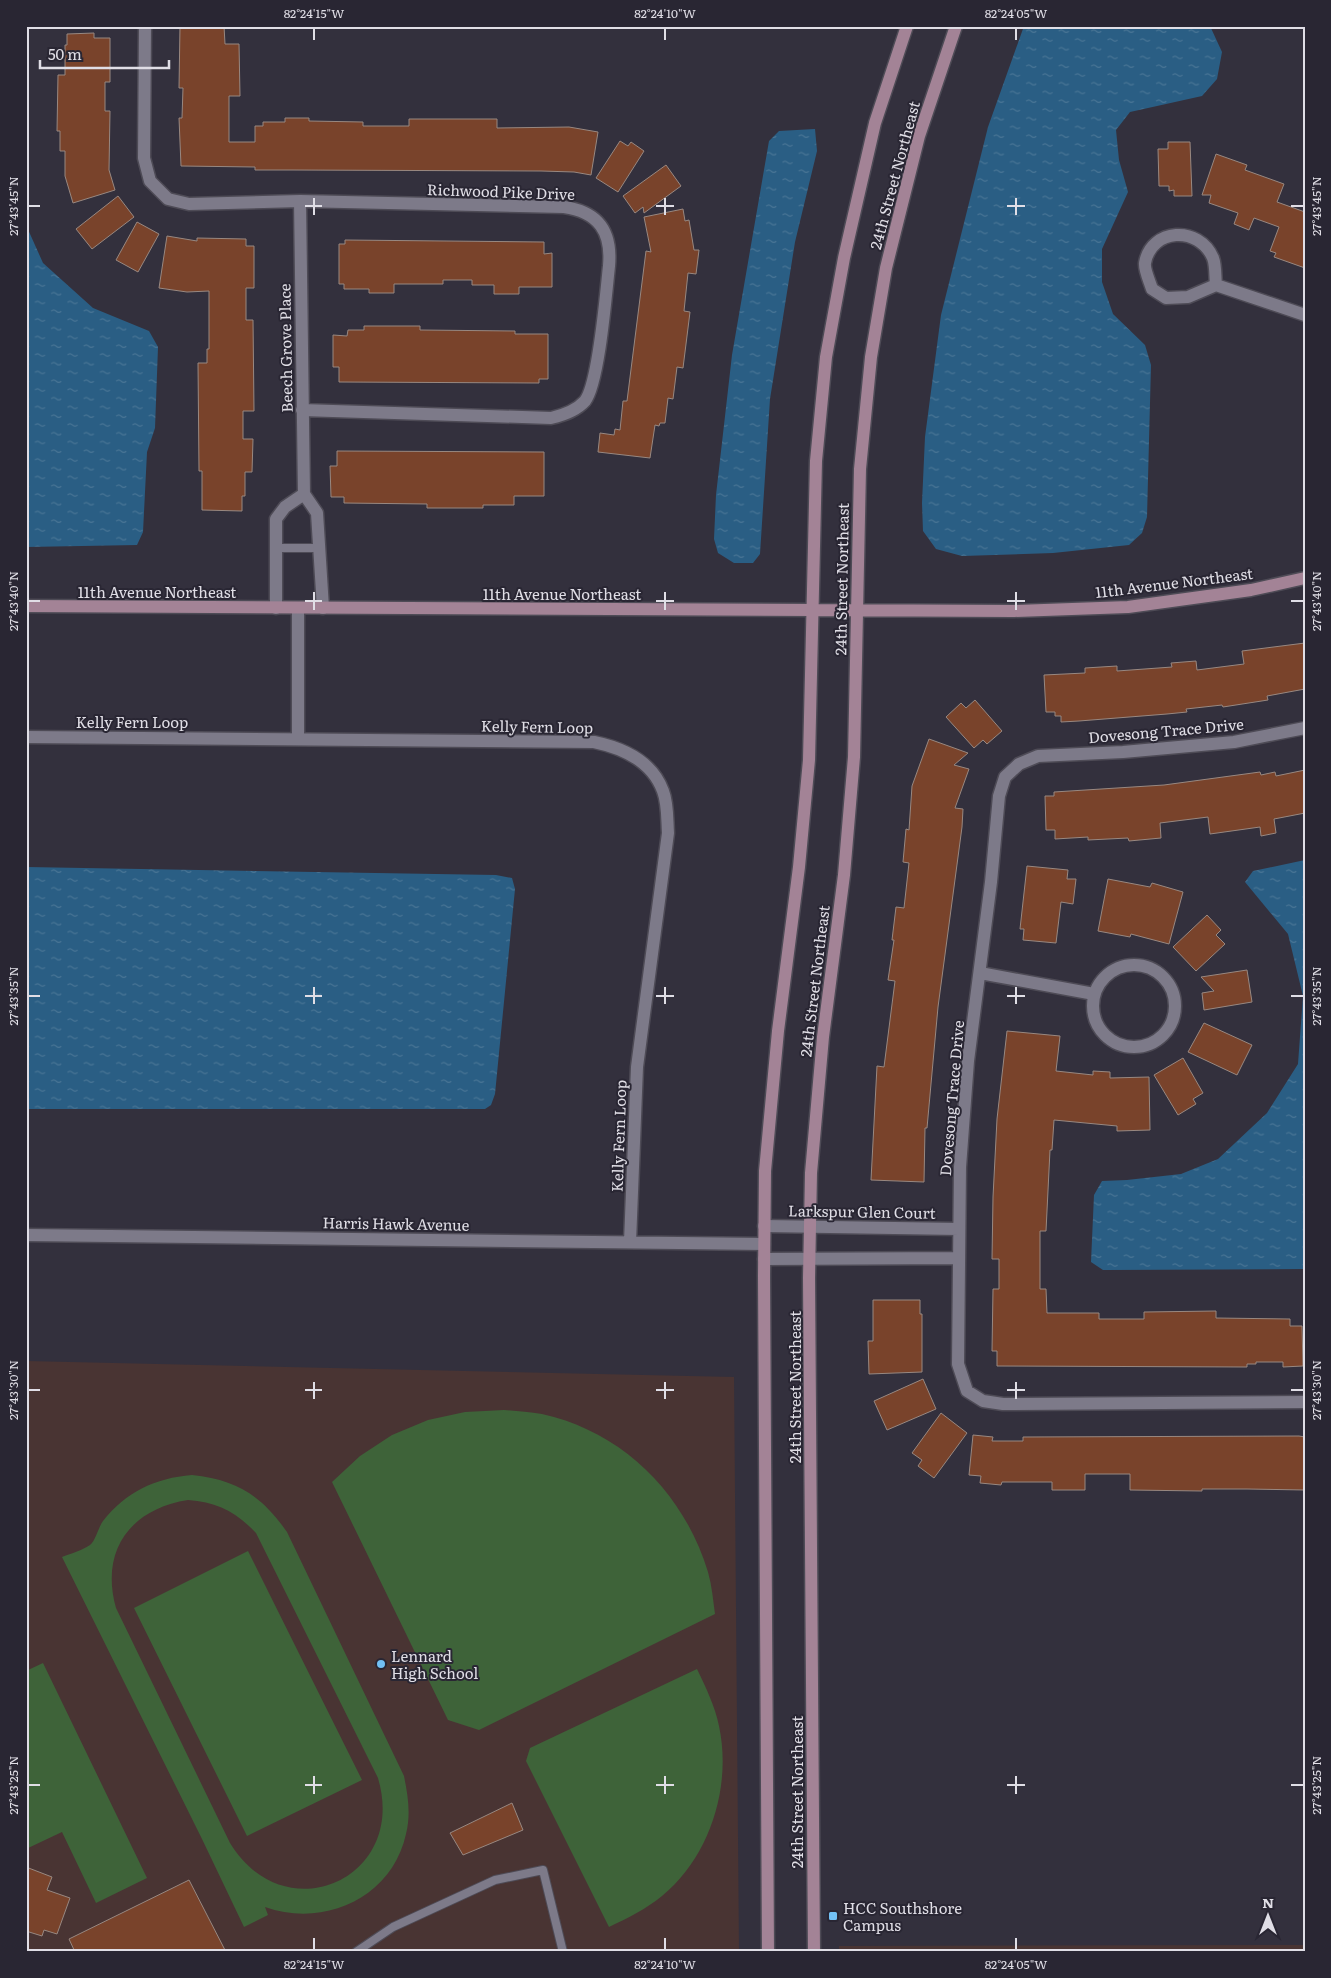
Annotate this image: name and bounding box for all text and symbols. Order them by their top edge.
text: 82°24'15"W [284,4,344,22]
text: 82°24'10"W [634,4,696,22]
text: 82°24'05"W [985,4,1047,22]
scale bar [40,38,169,70]
text: 50 m [48,42,82,65]
street label: 24th Street Northeast [863,98,925,252]
text: 27°43'45"N [4,176,22,236]
text: 27°43'45"N [1307,176,1325,236]
street label: Richwood Pike Drive [427,177,576,205]
street label: Beech Grove Place [272,283,298,413]
street label: 24th Street Northeast [828,503,854,655]
street label: 11th Avenue Northeast [1094,561,1254,603]
text: 27°43'40"N [4,571,22,631]
text: 27°43'40"N [1307,571,1325,631]
street label: 11th Avenue Northeast [78,580,236,603]
street label: 11th Avenue Northeast [483,582,641,605]
street label: Kelly Fern Loop [76,710,188,733]
street label: Dovesong Trace Drive [1087,712,1245,748]
street label: Kelly Fern Loop [481,714,593,738]
street label: 24th Street Northeast [793,904,835,1058]
text: 27°43'35"N [4,966,22,1026]
text: 27°43'35"N [1307,966,1325,1026]
street label: Dovesong Trace Drive [933,1019,969,1177]
street label: Kelly Fern Loop [605,1079,631,1193]
street label: Larkspur Glen Court [788,1198,936,1224]
street label: Harris Hawk Avenue [322,1210,470,1236]
street label: 24th Street Northeast [783,1311,806,1463]
text: 27°43'30"N [4,1360,22,1420]
text: 27°43'30"N [1307,1360,1325,1420]
place label: Lennard High School [391,1644,478,1684]
marker: Lennard High School [375,1658,387,1670]
street label: 24th Street Northeast [785,1716,808,1868]
text: 27°43'25"N [4,1756,22,1814]
text: 27°43'25"N [1307,1756,1325,1814]
north arrow [1244,1890,1294,1940]
text: N [1262,1892,1274,1912]
place label: HCC Southshore Campus [843,1896,962,1936]
marker: HCC Southshore Campus [827,1910,839,1922]
text: 82°24'15"W [284,1955,344,1973]
text: 82°24'10"W [634,1955,696,1973]
text: 82°24'05"W [985,1955,1047,1973]

